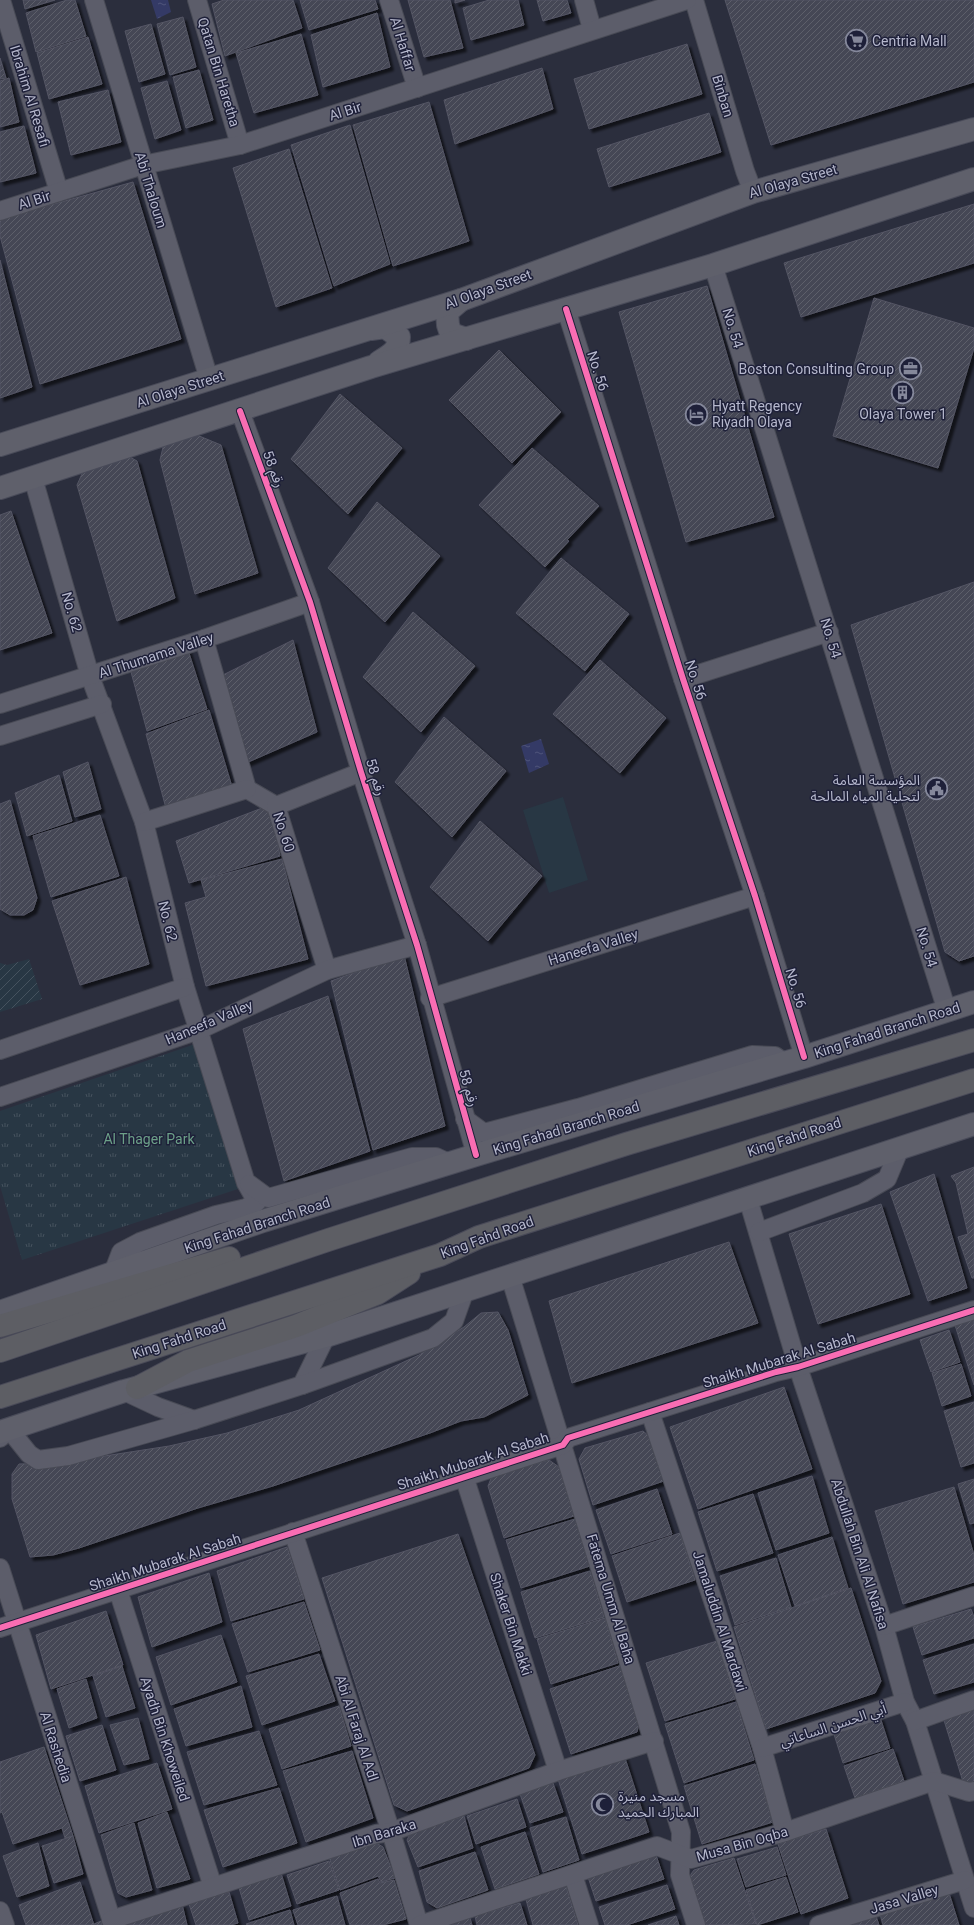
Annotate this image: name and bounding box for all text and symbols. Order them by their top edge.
street label: Qatan Bin Haretha [195,15,243,129]
street label: Al Haffar [387,15,419,73]
supermarket icon: Centria Mall [843,28,869,54]
place label: Centria Mall [872,33,947,49]
street label: Ibrahim Al Resafi [7,43,53,149]
street label: Binban [709,73,737,119]
street label: Al Bir [327,98,363,124]
street label: Abi Thaloum [132,150,170,230]
street label: Al Olaya Street [747,161,839,201]
street label: Al Bir [16,187,52,213]
street label: Al Olaya Street [442,266,534,312]
street label: No. 54 [719,306,747,350]
street label: No. 56 [584,349,612,393]
office icon: Boston Consulting Group [897,356,923,382]
place label: Boston Consulting Group [739,361,894,377]
street label: Al Olaya Street [134,367,226,411]
building icon: Olaya Tower 1 [890,379,916,405]
place label: Hyatt Regency Riyadh Olaya [712,398,802,430]
hotel icon: Hyatt Regency Riyadh Olaya [683,401,709,427]
place label: Olaya Tower 1 [859,406,947,422]
street label: رقم 58 [257,448,288,491]
street label: No. 62 [59,590,85,634]
street label: No. 54 [817,616,845,660]
street label: Al Thumama Valley [97,629,216,681]
street label: No. 56 [682,658,710,702]
street label: رقم 58 [360,756,389,798]
place label: المؤسسة العامة لتحلية المياه المالحة [811,772,920,804]
public building icon: المؤسسة العامة لتحلية المياه المالحة [923,775,949,801]
street label: No. 60 [270,810,298,854]
street label: No. 62 [155,899,181,943]
street label: No. 54 [913,925,941,969]
street label: Haneefa Valley [546,926,640,968]
street label: No. 56 [782,966,810,1010]
street label: Haneefa Valley [163,996,255,1048]
street label: King Fahad Branch Road [812,999,962,1061]
street label: رقم 58 [453,1067,482,1109]
street label: King Fahad Branch Road [491,1098,641,1158]
street label: King Fahd Road [745,1114,843,1160]
park label: Al Thager Park [103,1131,195,1147]
street label: King Fahad Branch Road [182,1194,332,1256]
street label: King Fahd Road [438,1213,536,1261]
street label: King Fahd Road [130,1316,228,1362]
street label: Shaikh Mubarak Al Sabah [701,1329,857,1391]
street label: Shaikh Mubarak Al Sabah [395,1429,551,1493]
street label: Abdullah Bin Ali Al Nafisa [828,1477,892,1631]
street label: Shaikh Mubarak Al Sabah [87,1530,243,1594]
street label: Fatema Umm Al Baha [584,1532,638,1666]
street label: Jamaluddin Al Mardawi [690,1549,750,1693]
street label: Shaker Bin Makki [487,1571,535,1677]
street label: Abi Al Faraj Al Adl [332,1673,382,1783]
street label: Ayadh Bin Khoweiled [137,1675,193,1803]
street label: أبي الحسن الساعاتي [778,1699,890,1753]
street label: Al Rashedia [37,1710,75,1784]
place label: مسجد منيرة المبارك الحميد [618,1788,699,1821]
mosque icon: مسجد منيرة المبارك الحميد [590,1791,616,1817]
street label: Ibn Baraka [350,1816,418,1850]
street label: Musa Bin Oqba [694,1823,790,1865]
street label: Jasa Valley [868,1881,940,1917]

